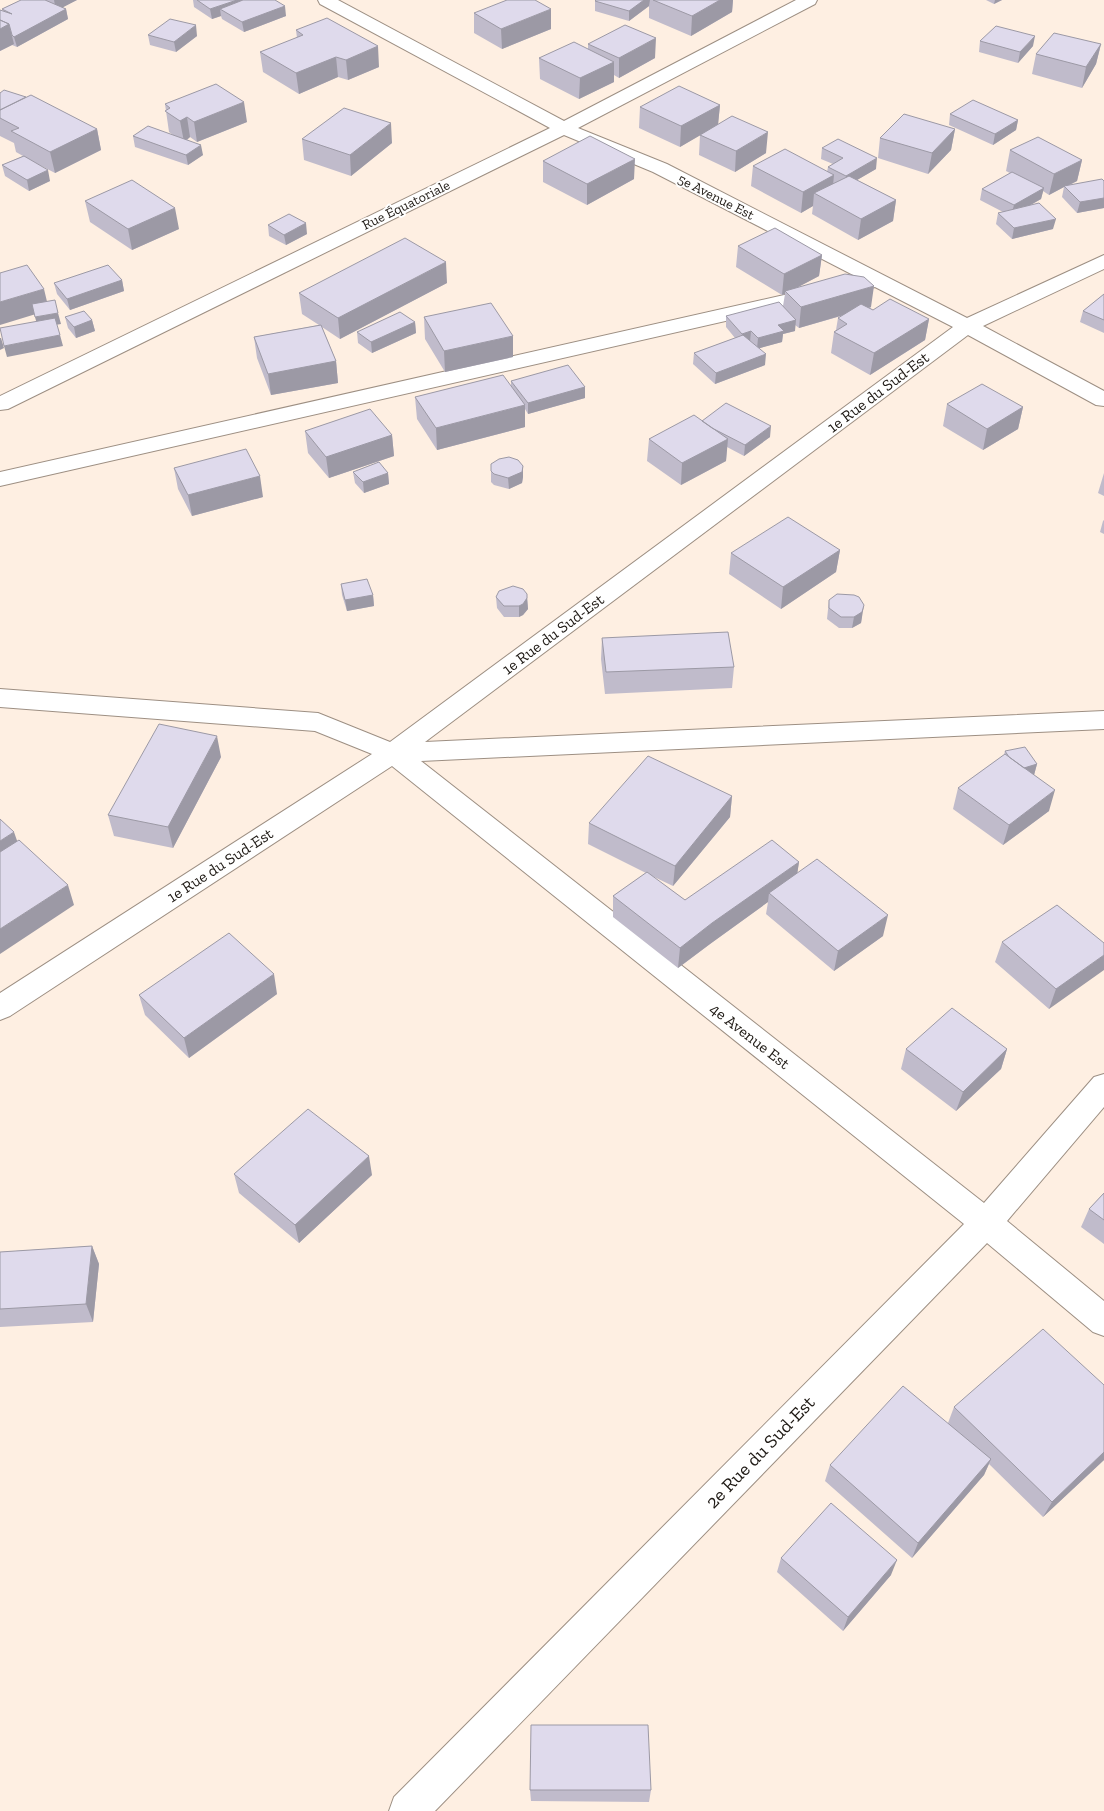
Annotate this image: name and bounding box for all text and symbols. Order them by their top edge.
street label: 5e Avenue Est [675,170,758,224]
street label: Rue Équatoriale [359,176,453,234]
street label: 1e Rue du Sud-Est [823,348,933,436]
street label: 1e Rue du Sud-Est [498,590,608,678]
street label: 1e Rue du Sud-Est [164,824,276,906]
street label: 4e Avenue Est [706,999,794,1073]
street label: 2e Rue du Sud-Est [700,1391,820,1513]

